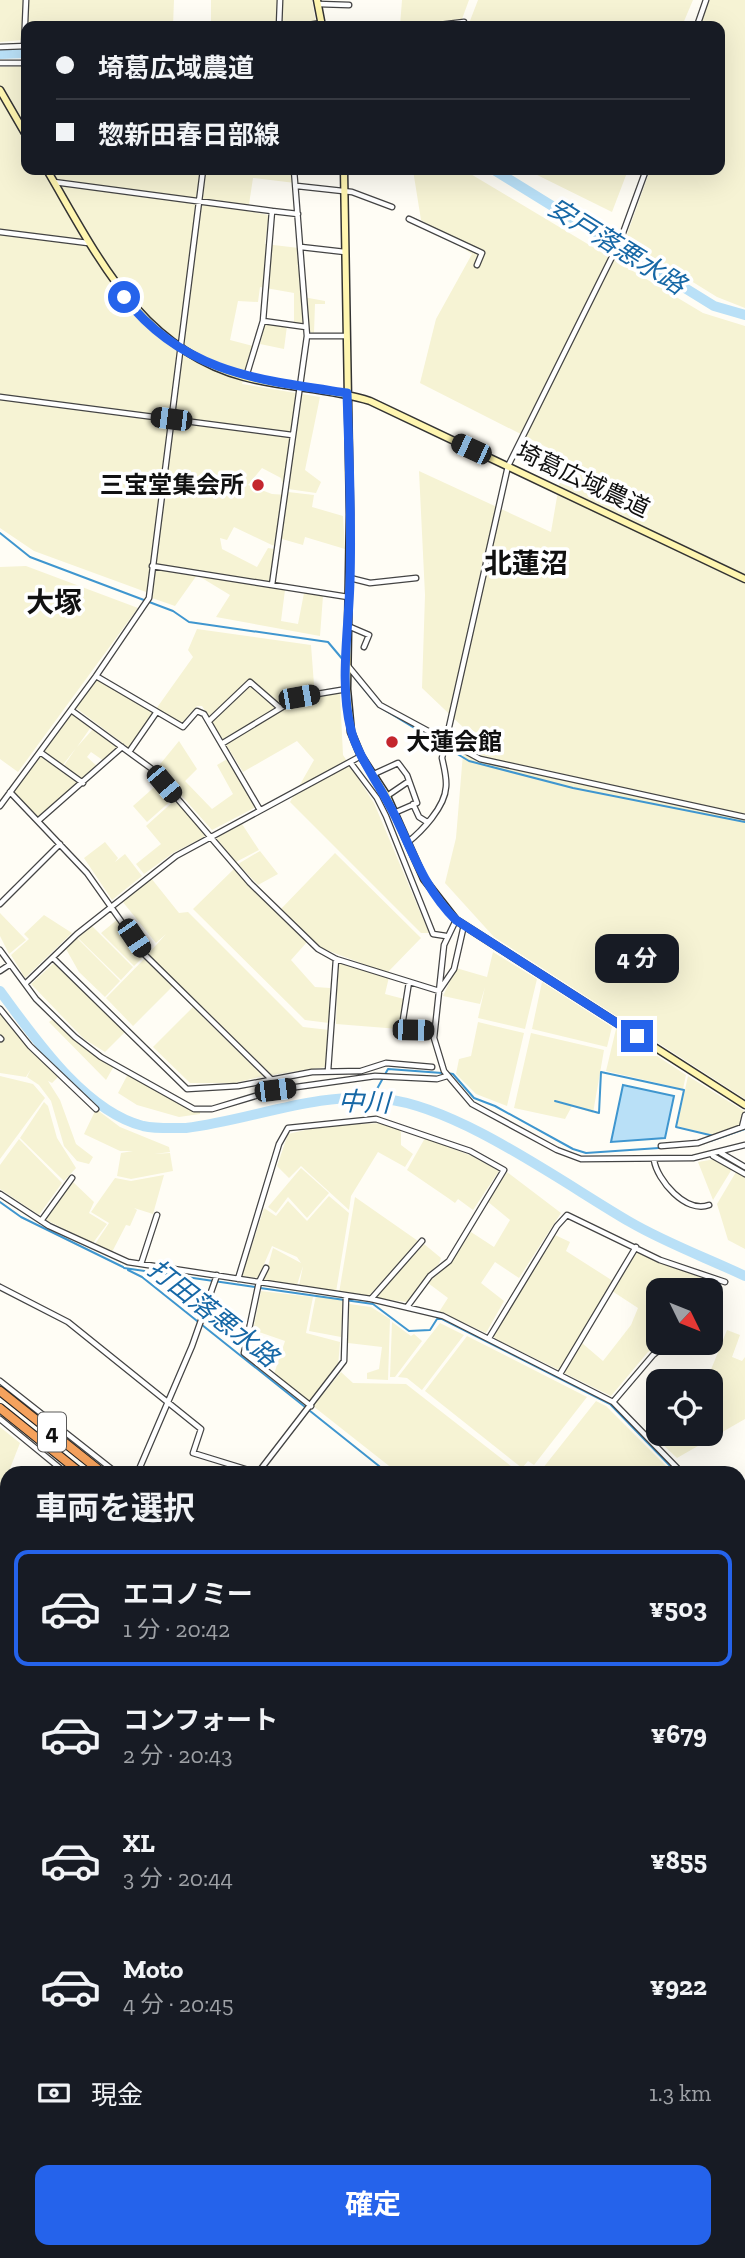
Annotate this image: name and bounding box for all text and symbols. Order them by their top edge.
text: 埼葛広域農道 [98,52,254,84]
text: 惣新田春日部線 [98,119,280,151]
water label: 安戸落悪水路 [542,191,693,302]
route start [108,281,140,313]
car [149,406,194,432]
car [448,431,495,467]
street label: 埼葛広域農道 [512,436,655,523]
place label: 三宝堂集会所 [100,470,244,499]
marker: 三宝堂集会所 [250,477,266,493]
district label: 北蓮沼 [484,547,568,580]
district label: 大塚 [26,586,82,619]
car [277,683,322,711]
place label: 大蓮会館 [406,727,502,756]
marker: 大蓮会館 [384,734,400,750]
car [143,761,186,807]
car [114,915,155,961]
callout: 4 分 [595,934,679,984]
text: 4 分 [617,944,657,972]
car [392,1019,435,1041]
route end [621,1020,653,1052]
car [253,1077,298,1103]
water label: 中川 [337,1085,394,1119]
water label: 打田落悪水路 [142,1252,286,1375]
north arrow [646,1278,723,1354]
map controls [646,1278,723,1446]
button: locate [646,1369,723,1446]
road number: 4 [38,1413,66,1452]
text: 車両を選択 [35,1489,195,1527]
icon: car [39,1577,102,1640]
text: エコノミー [123,1578,253,1610]
text: ¥503 [649,1592,707,1624]
text: 1 分 · 20:42 [123,1615,230,1643]
icon: car [39,1703,102,1766]
text: コンフォート [123,1704,278,1736]
text: ¥679 [651,1718,707,1750]
text: 2 分 · 20:43 [123,1741,232,1769]
text: XL [123,1827,155,1859]
icon: car [39,1829,102,1892]
text: ¥855 [650,1844,707,1876]
text: 3 分 · 20:44 [123,1864,233,1892]
text: Moto [123,1953,183,1985]
icon: car [39,1955,102,2018]
text: ¥922 [650,1970,707,2002]
text: 4 分 · 20:45 [123,1990,234,2018]
icon: cash [35,2074,73,2112]
text: 現金 [91,2079,143,2111]
text: 1.3 km [649,2079,711,2107]
button: 確定 [35,2165,711,2245]

